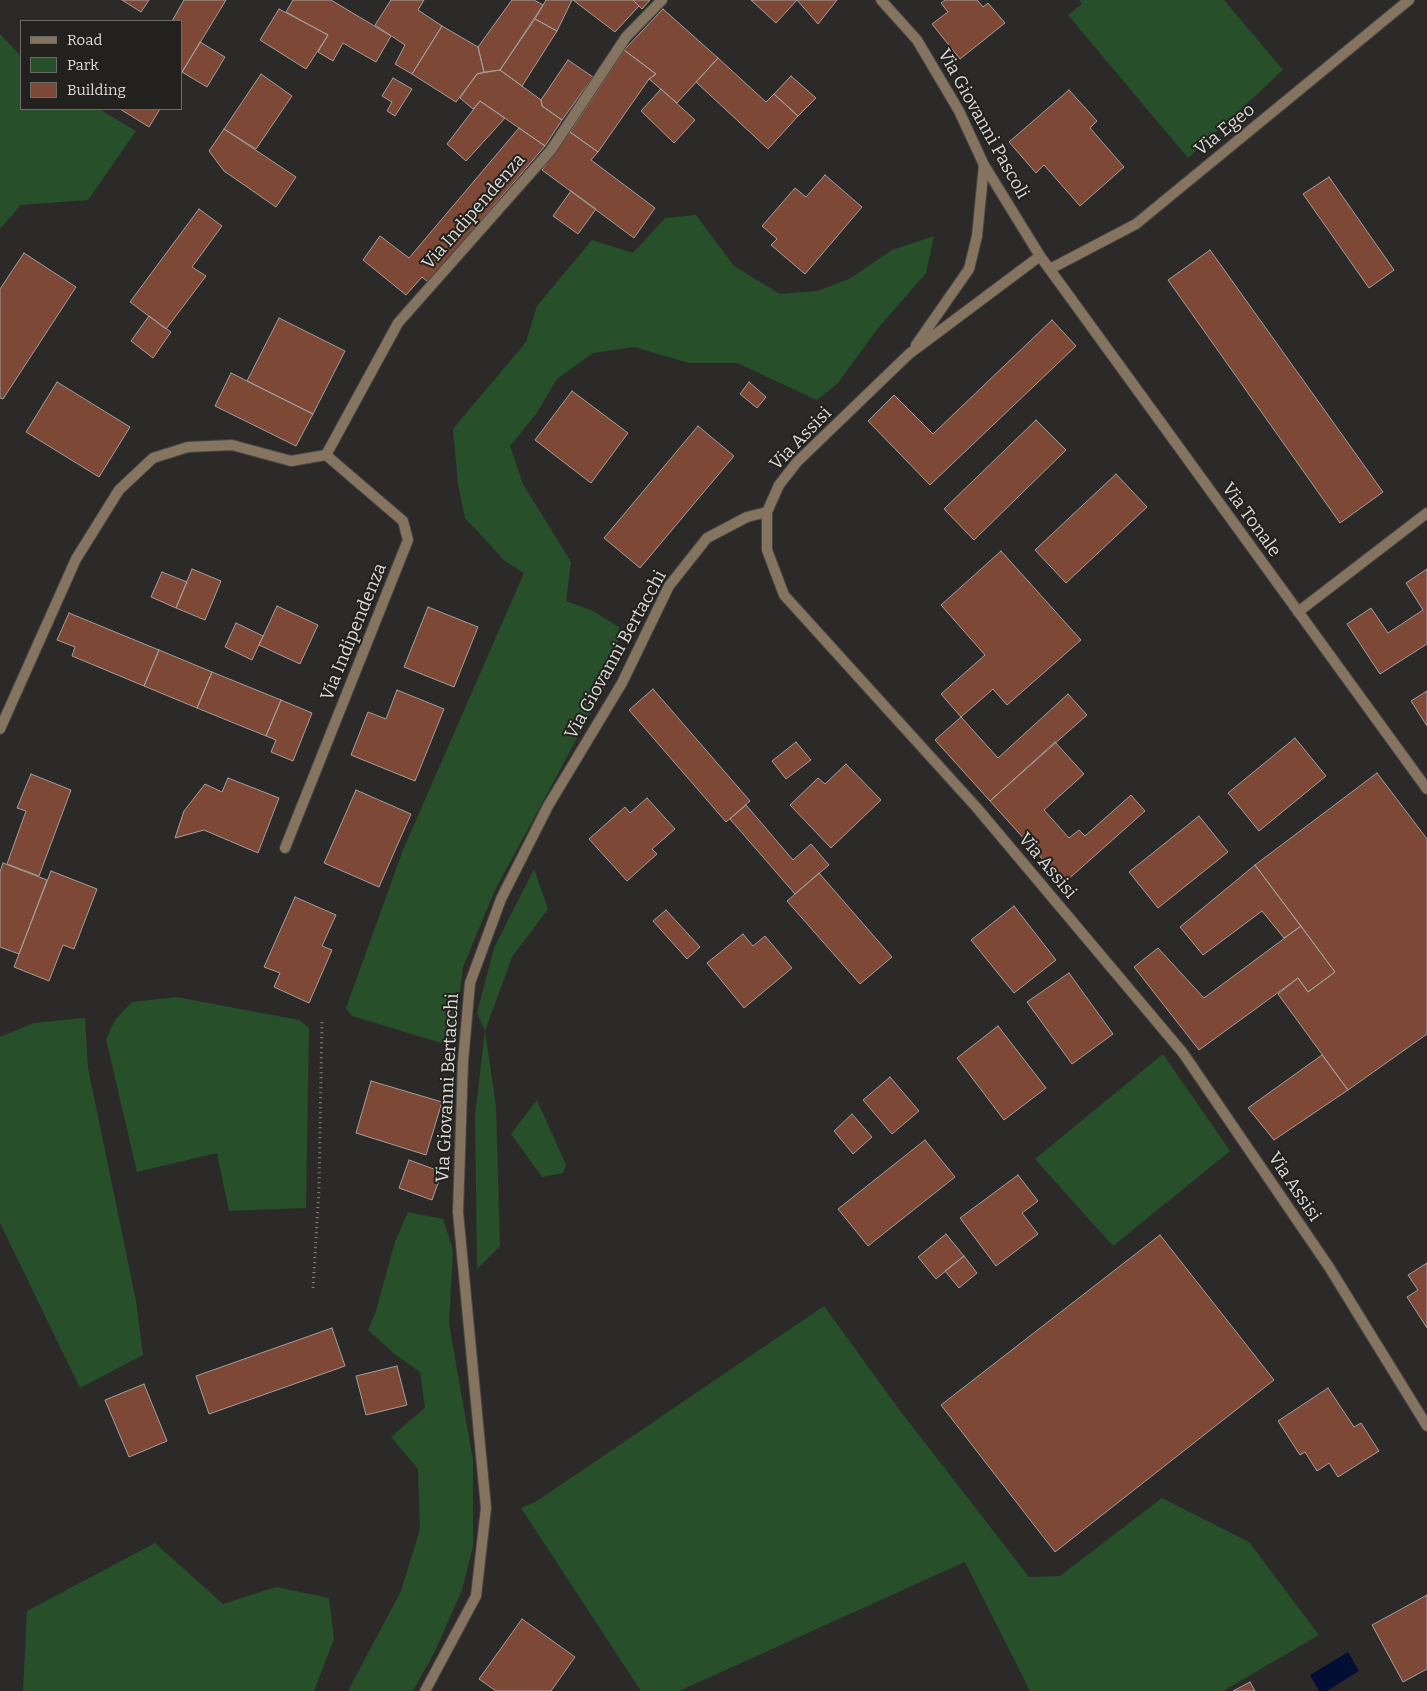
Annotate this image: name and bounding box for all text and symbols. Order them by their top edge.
legend [20,20,182,110]
text: Road [67,31,102,49]
street label: Via Giovanni Pascoli [933,45,1033,203]
text: Park [67,56,99,74]
text: Building [67,81,126,99]
street label: Via Egeo [1191,99,1259,161]
street label: Via Indipendenza [418,150,530,274]
street label: Via Assisi [766,403,836,475]
street label: Via Tonale [1217,479,1285,561]
street label: Via Indipendenza [317,560,391,704]
street label: Via Giovanni Bertacchi [561,567,671,743]
street label: Via Assisi [1013,829,1081,903]
street label: Via Giovanni Bertacchi [432,993,464,1183]
street label: Via Assisi [1263,1148,1325,1226]

